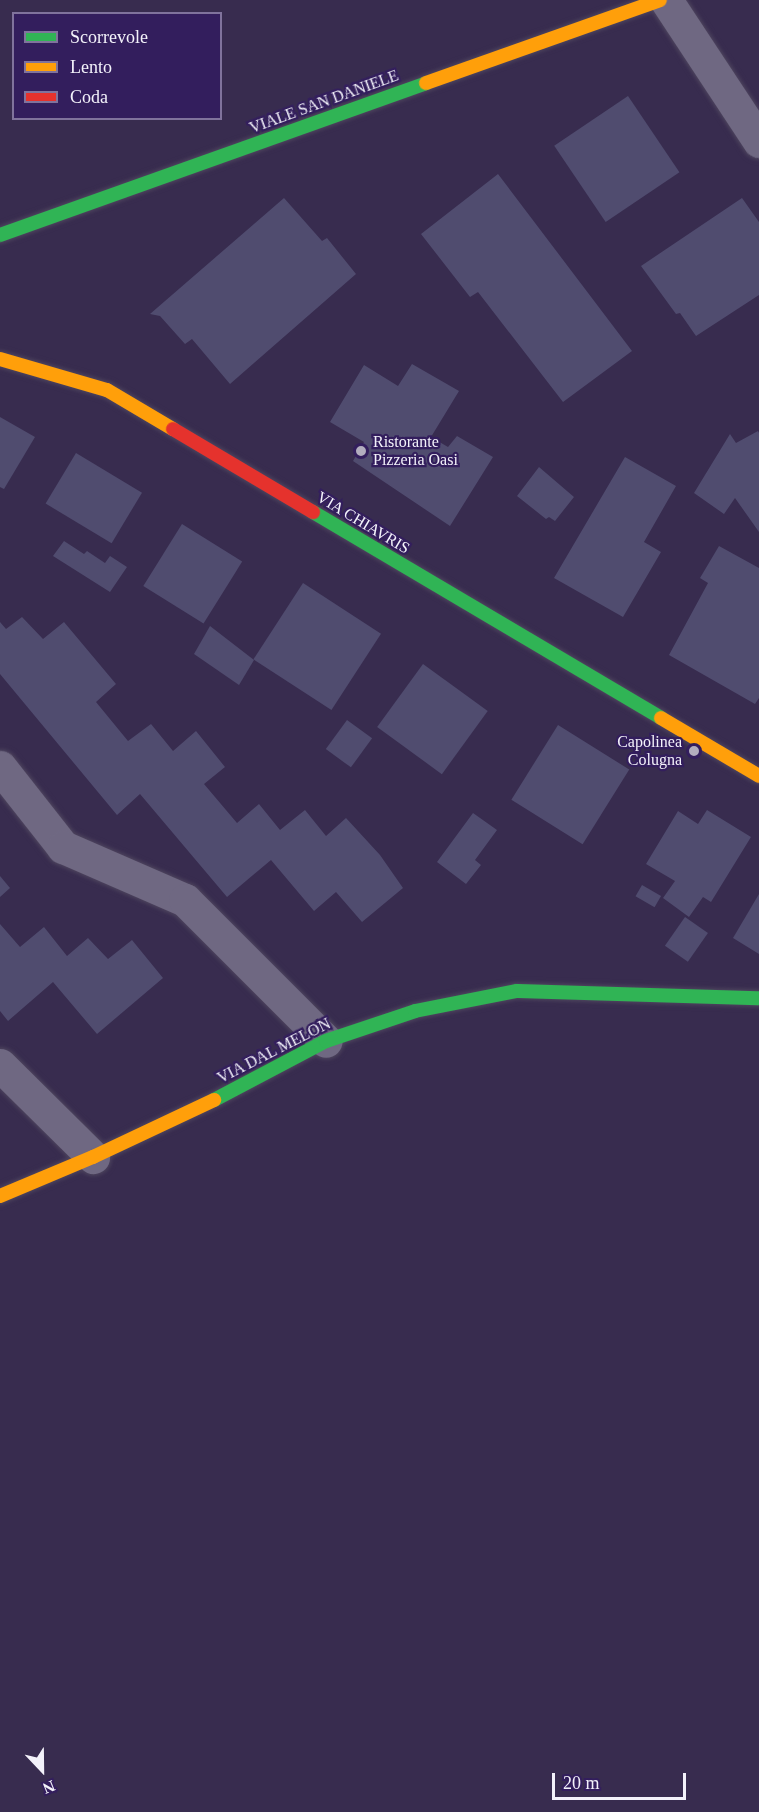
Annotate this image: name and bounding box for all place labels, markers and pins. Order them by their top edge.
place label: Ristorante Pizzeria Oasi [373,432,458,470]
marker: Ristorante Pizzeria Oasi [354,444,368,458]
place label: Capolinea Colugna [617,732,682,770]
marker: Capolinea Colugna [687,744,701,758]

